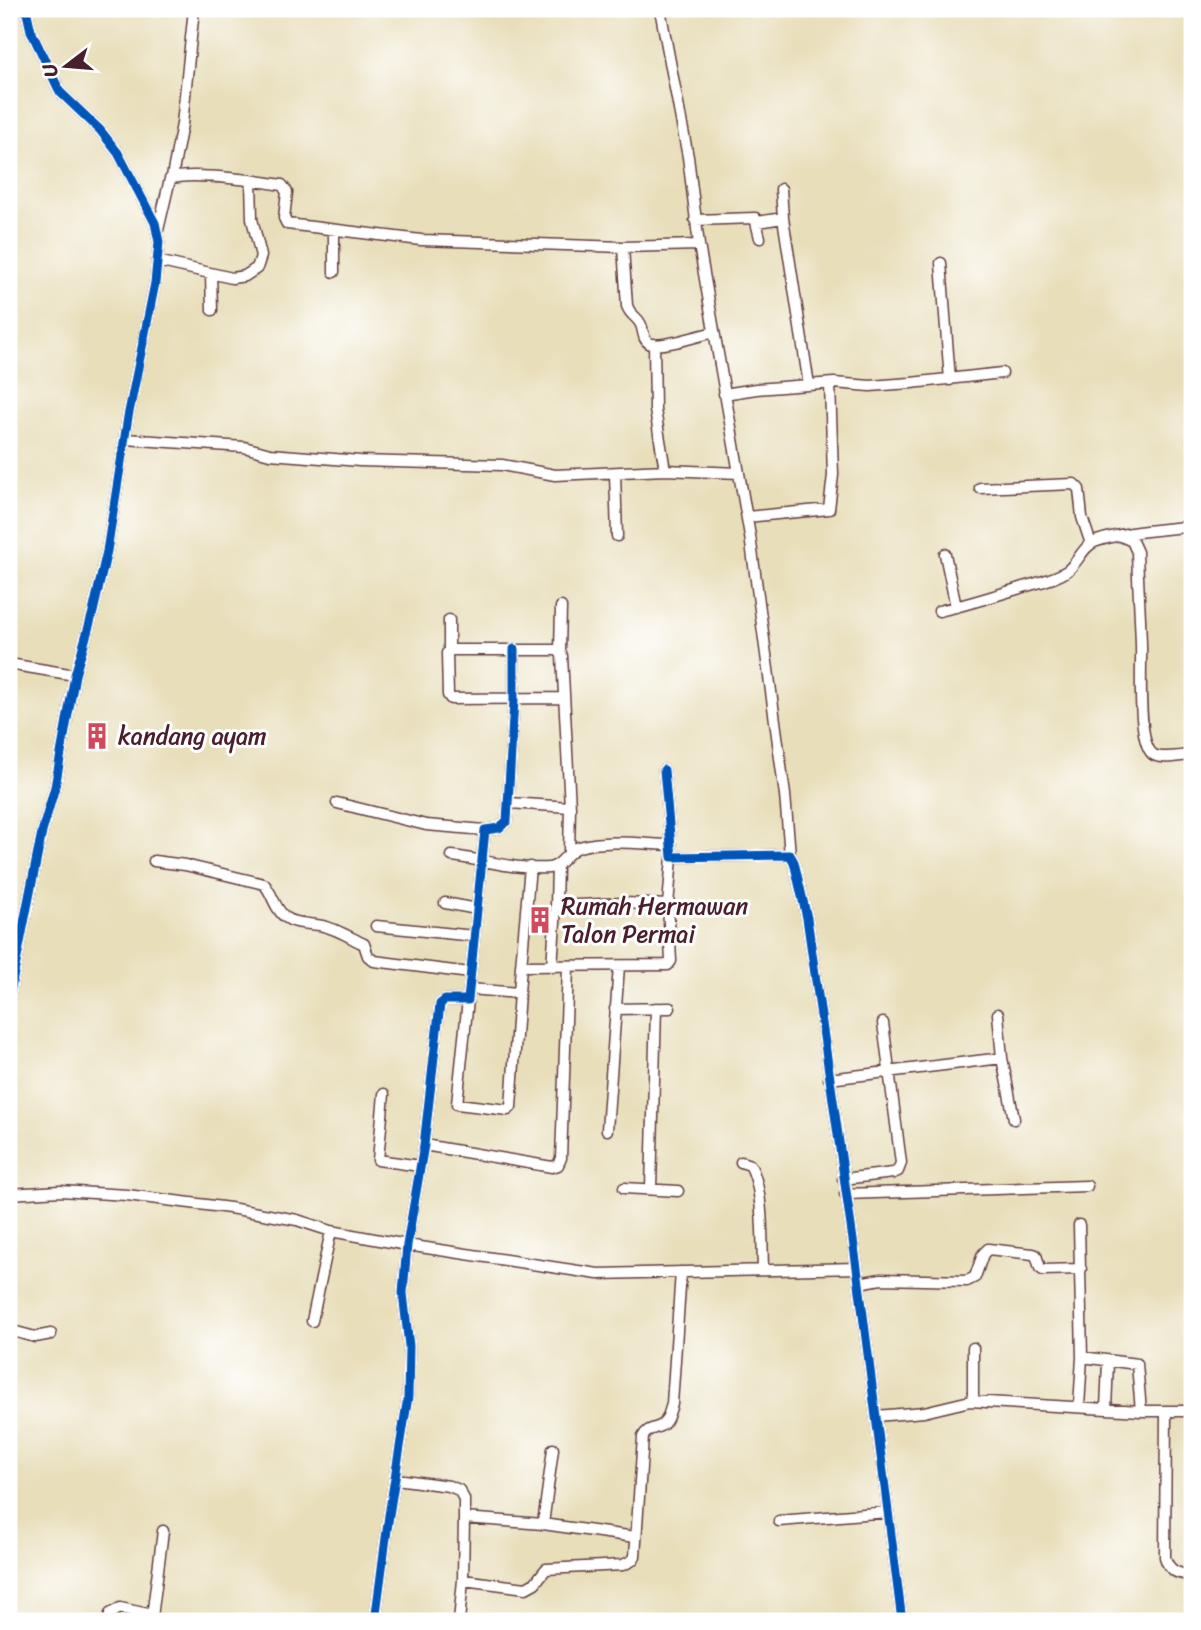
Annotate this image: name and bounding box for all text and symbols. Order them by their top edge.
north arrow [32,32,102,102]
text: U [32,59,68,81]
place label: kandang ayam [118,715,267,757]
building icon: kandang ayam [82,721,112,751]
place label: Rumah Hermawan Talon Permai [561,885,748,955]
building icon: Rumah Hermawan Talon Permai [525,905,555,935]

